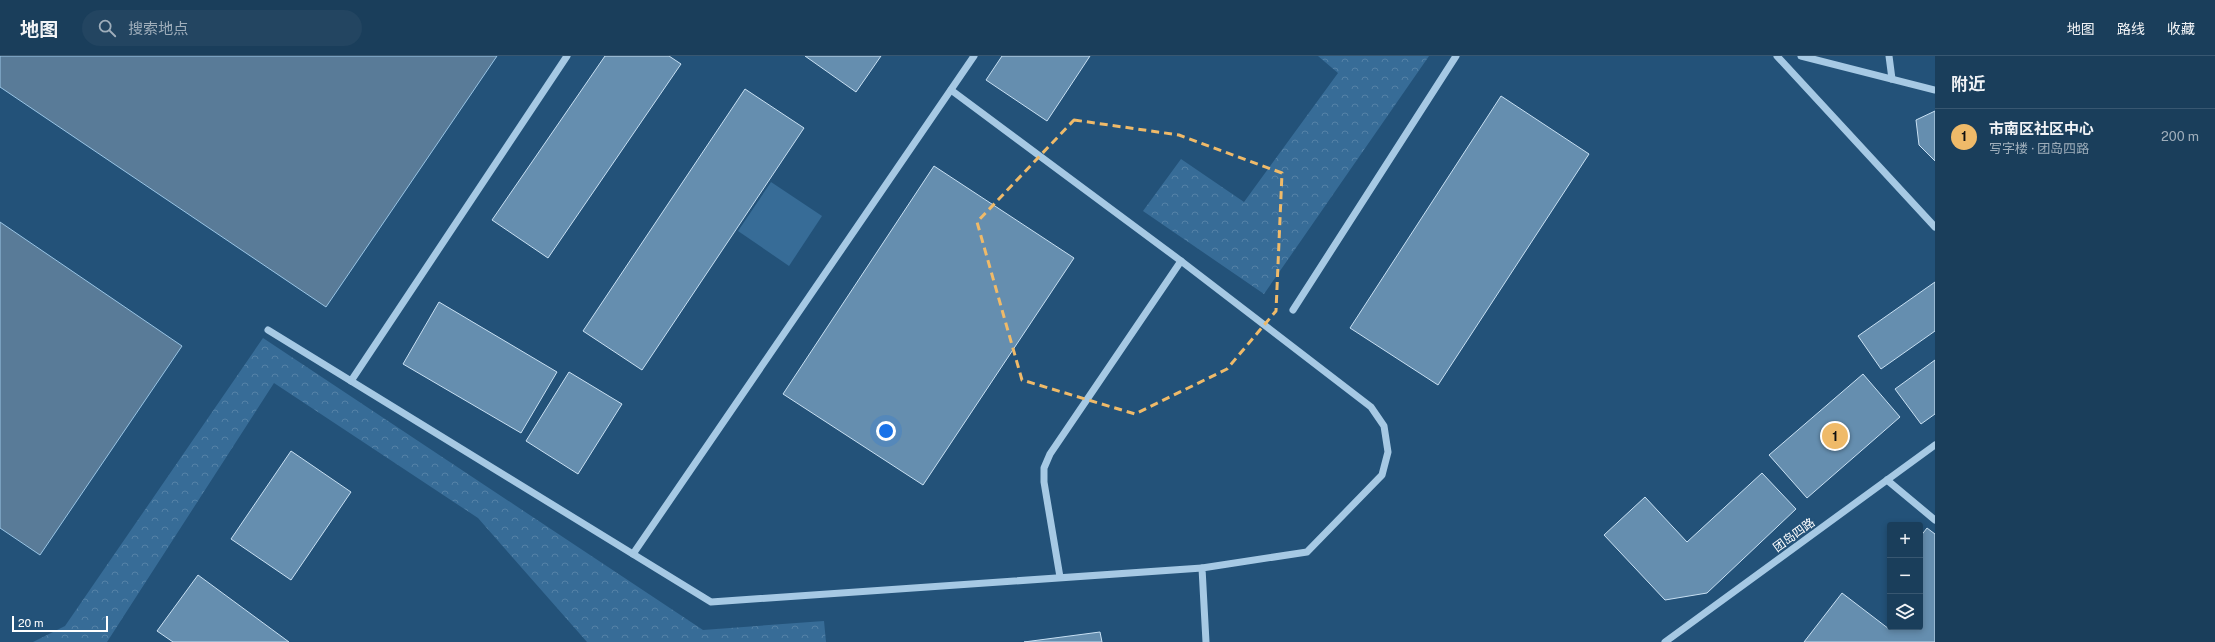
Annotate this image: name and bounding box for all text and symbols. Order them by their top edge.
search box [82,10,362,46]
icon: search [96,17,118,39]
text: 地图 [20,18,58,40]
text: 搜索地点 [128,20,188,37]
text: 地图 [2067,21,2095,37]
text: 路线 [2117,21,2145,37]
text: 收藏 [2167,21,2195,37]
text: 附近 [1951,74,1985,94]
text: 市南区社区中心 [1989,120,2094,137]
text: 1 [1961,129,1967,144]
text: 200 m [2161,129,2199,144]
text: 写字楼 · 团岛四路 [1989,141,2089,156]
your location [876,421,896,441]
pin: 1 [1822,421,1848,451]
street label: 团岛四路 [1770,515,1818,555]
map controls [1887,522,1923,630]
button: + [1887,522,1923,558]
button: − [1887,558,1923,594]
button: layers [1887,594,1923,630]
scale bar [12,614,108,633]
text: 20 m [18,617,43,629]

